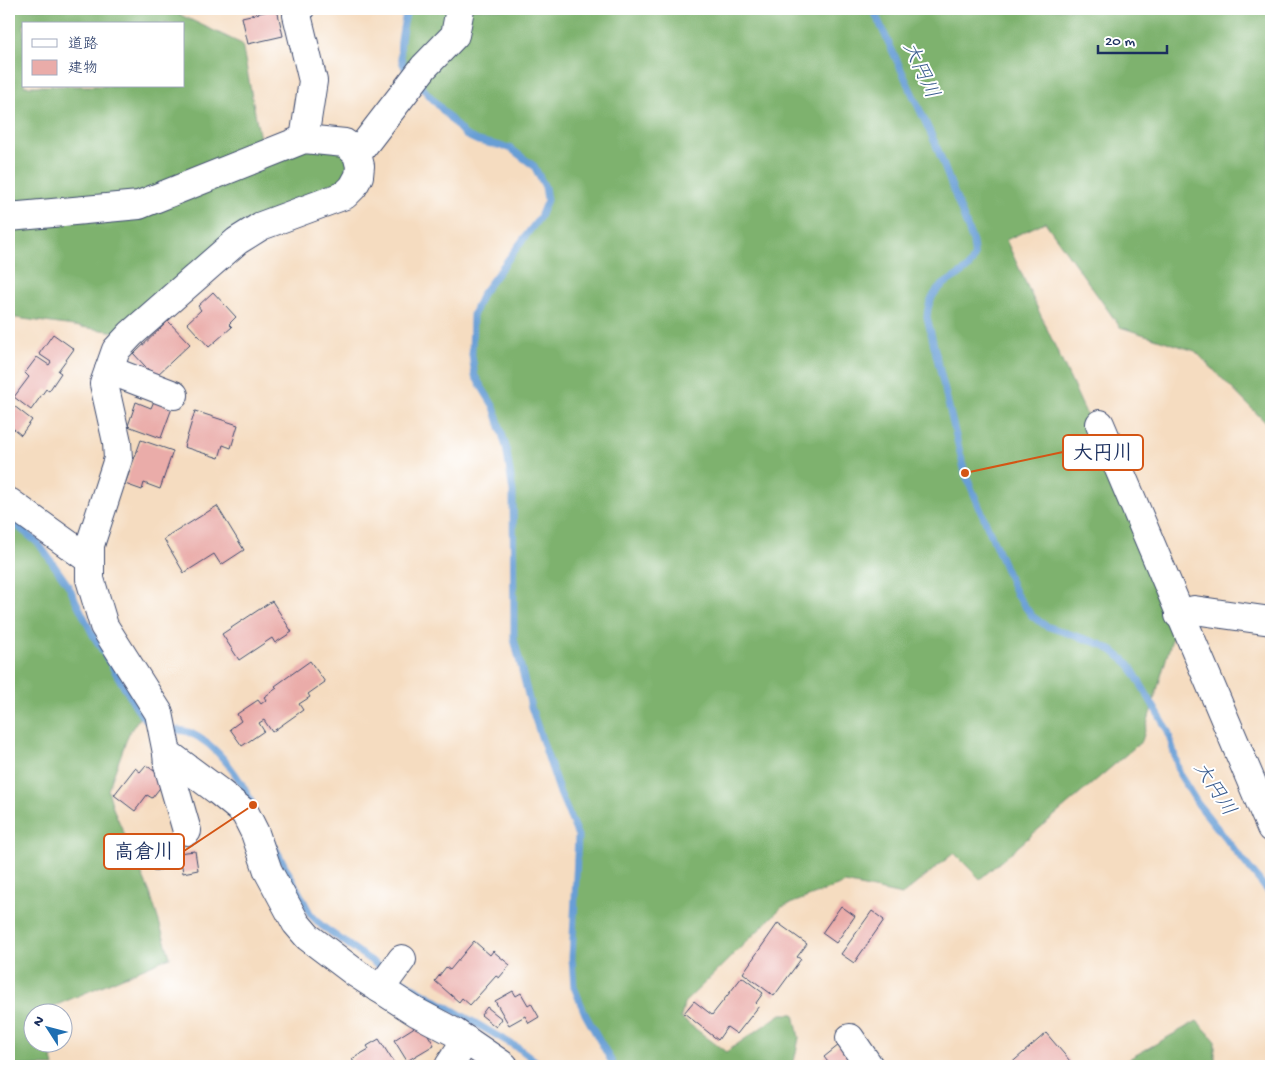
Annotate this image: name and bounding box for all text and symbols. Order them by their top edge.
legend [22,22,185,88]
scale bar [1098,22,1166,54]
text: 20 m [1105,33,1135,51]
text: 道路 [68,36,98,54]
water label: 大円川 [896,39,943,103]
text: 建物 [68,60,98,78]
callout: 大円川 [1063,435,1143,470]
text: 大円川 [1073,442,1133,467]
water label: 大円川 [1187,758,1240,821]
callout: 高倉川 [104,834,184,869]
text: 高倉川 [114,841,174,866]
north arrow [22,1002,72,1052]
text: N [30,1013,49,1031]

